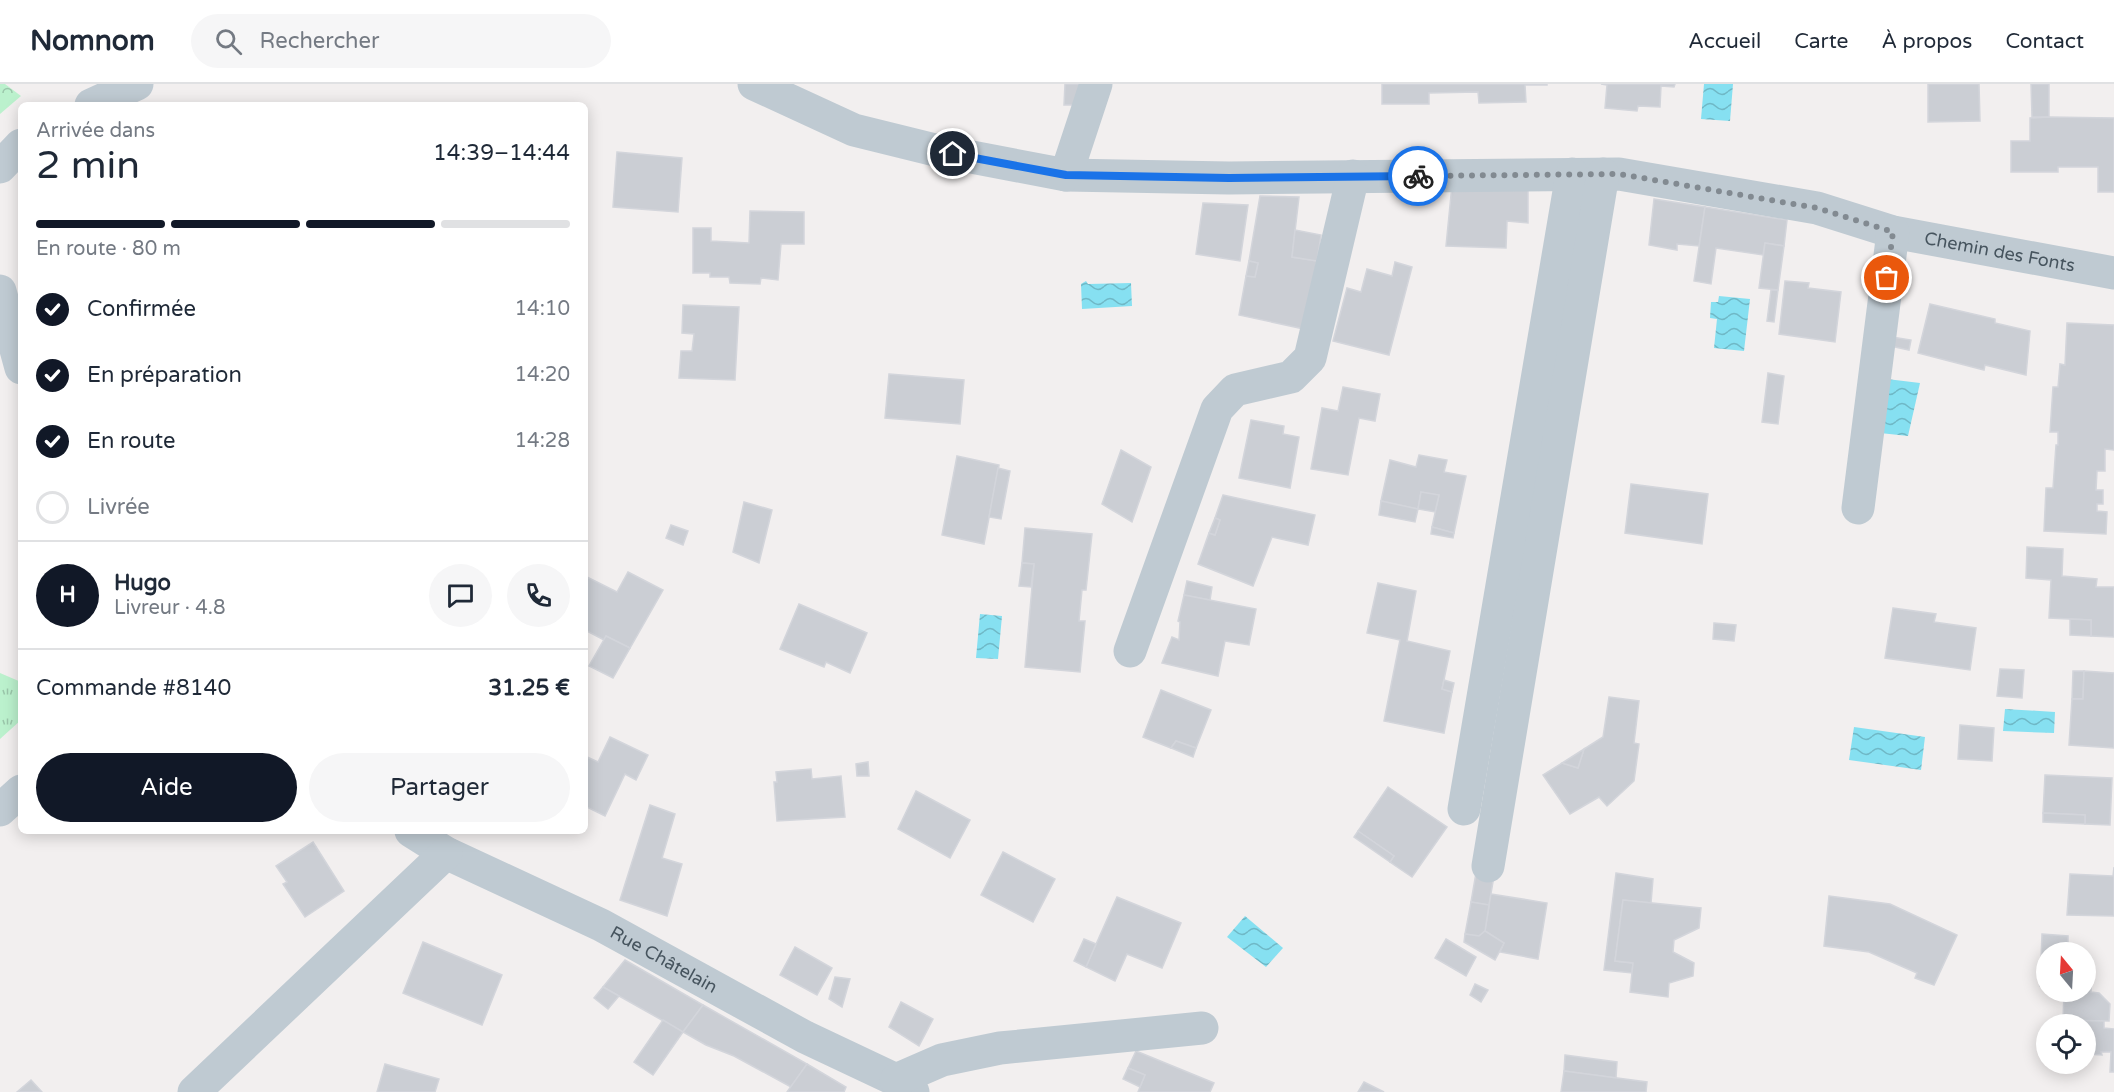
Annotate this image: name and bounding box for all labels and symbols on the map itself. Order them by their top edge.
pin [927,128,978,179]
courier [1388,146,1448,206]
street label: Chemin des Fonts [1923,227,2077,277]
pin [1861,252,1912,303]
street label: Rue Châtelain [606,921,721,998]
north arrow [2036,942,2096,1002]

